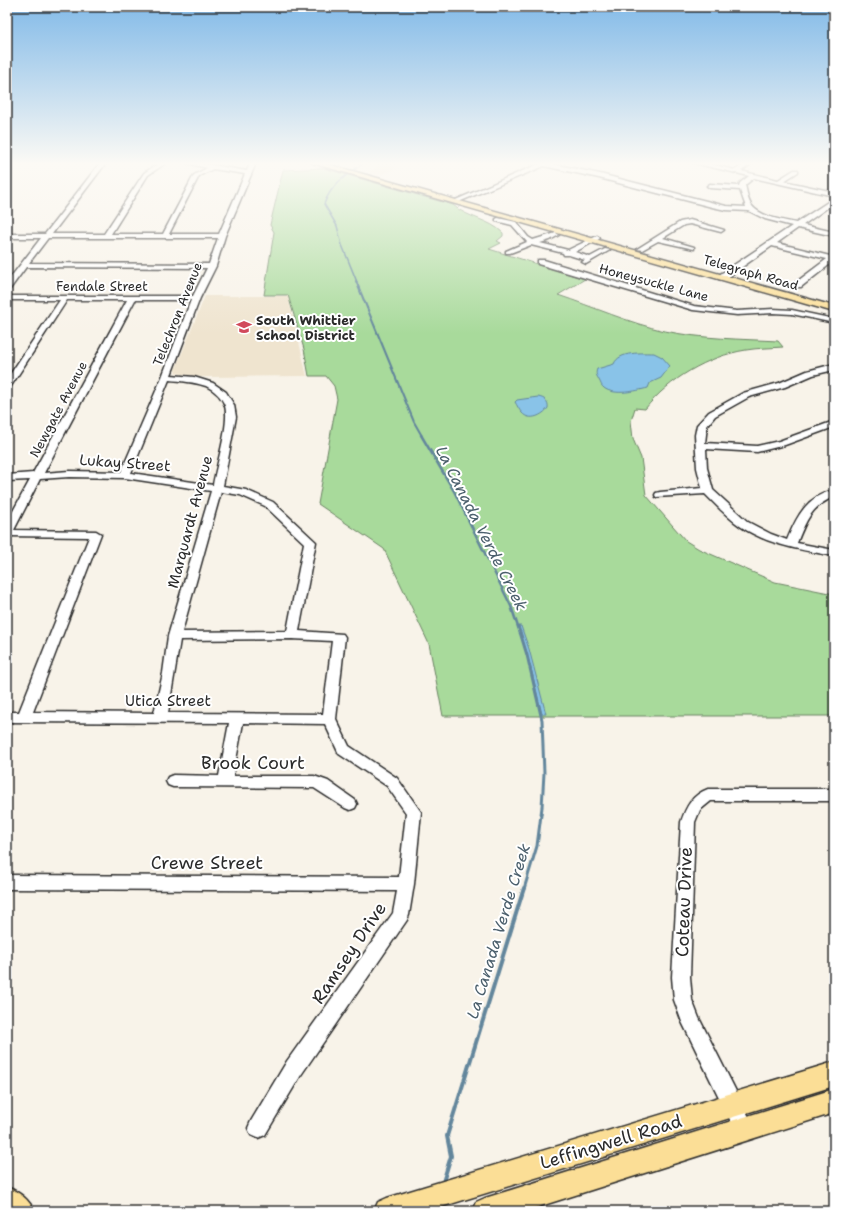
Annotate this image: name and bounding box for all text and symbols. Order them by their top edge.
street label: Telegraph Road [701,251,800,294]
street label: Telechron Avenue [149,260,206,369]
street label: Honeysuckle Lane [597,260,711,305]
street label: Fendale Street [56,278,148,295]
place label: South Whittier School District [256,312,356,344]
school or university icon: South Whittier School District [235,318,253,336]
street label: Newgate Avenue [26,358,91,460]
water label: La Canada Verde Creek [431,442,532,614]
street label: Lukay Street [79,450,171,476]
street label: Marquardt Avenue [163,453,217,591]
street label: Utica Street [125,691,211,711]
street label: Brook Court [201,751,305,775]
water label: La Canada Verde Creek [462,841,535,1021]
street label: Coteau Drive [670,846,698,958]
street label: Crewe Street [151,851,263,875]
street label: Ramsey Drive [306,897,392,1009]
street label: Leffingwell Road [537,1109,685,1175]

